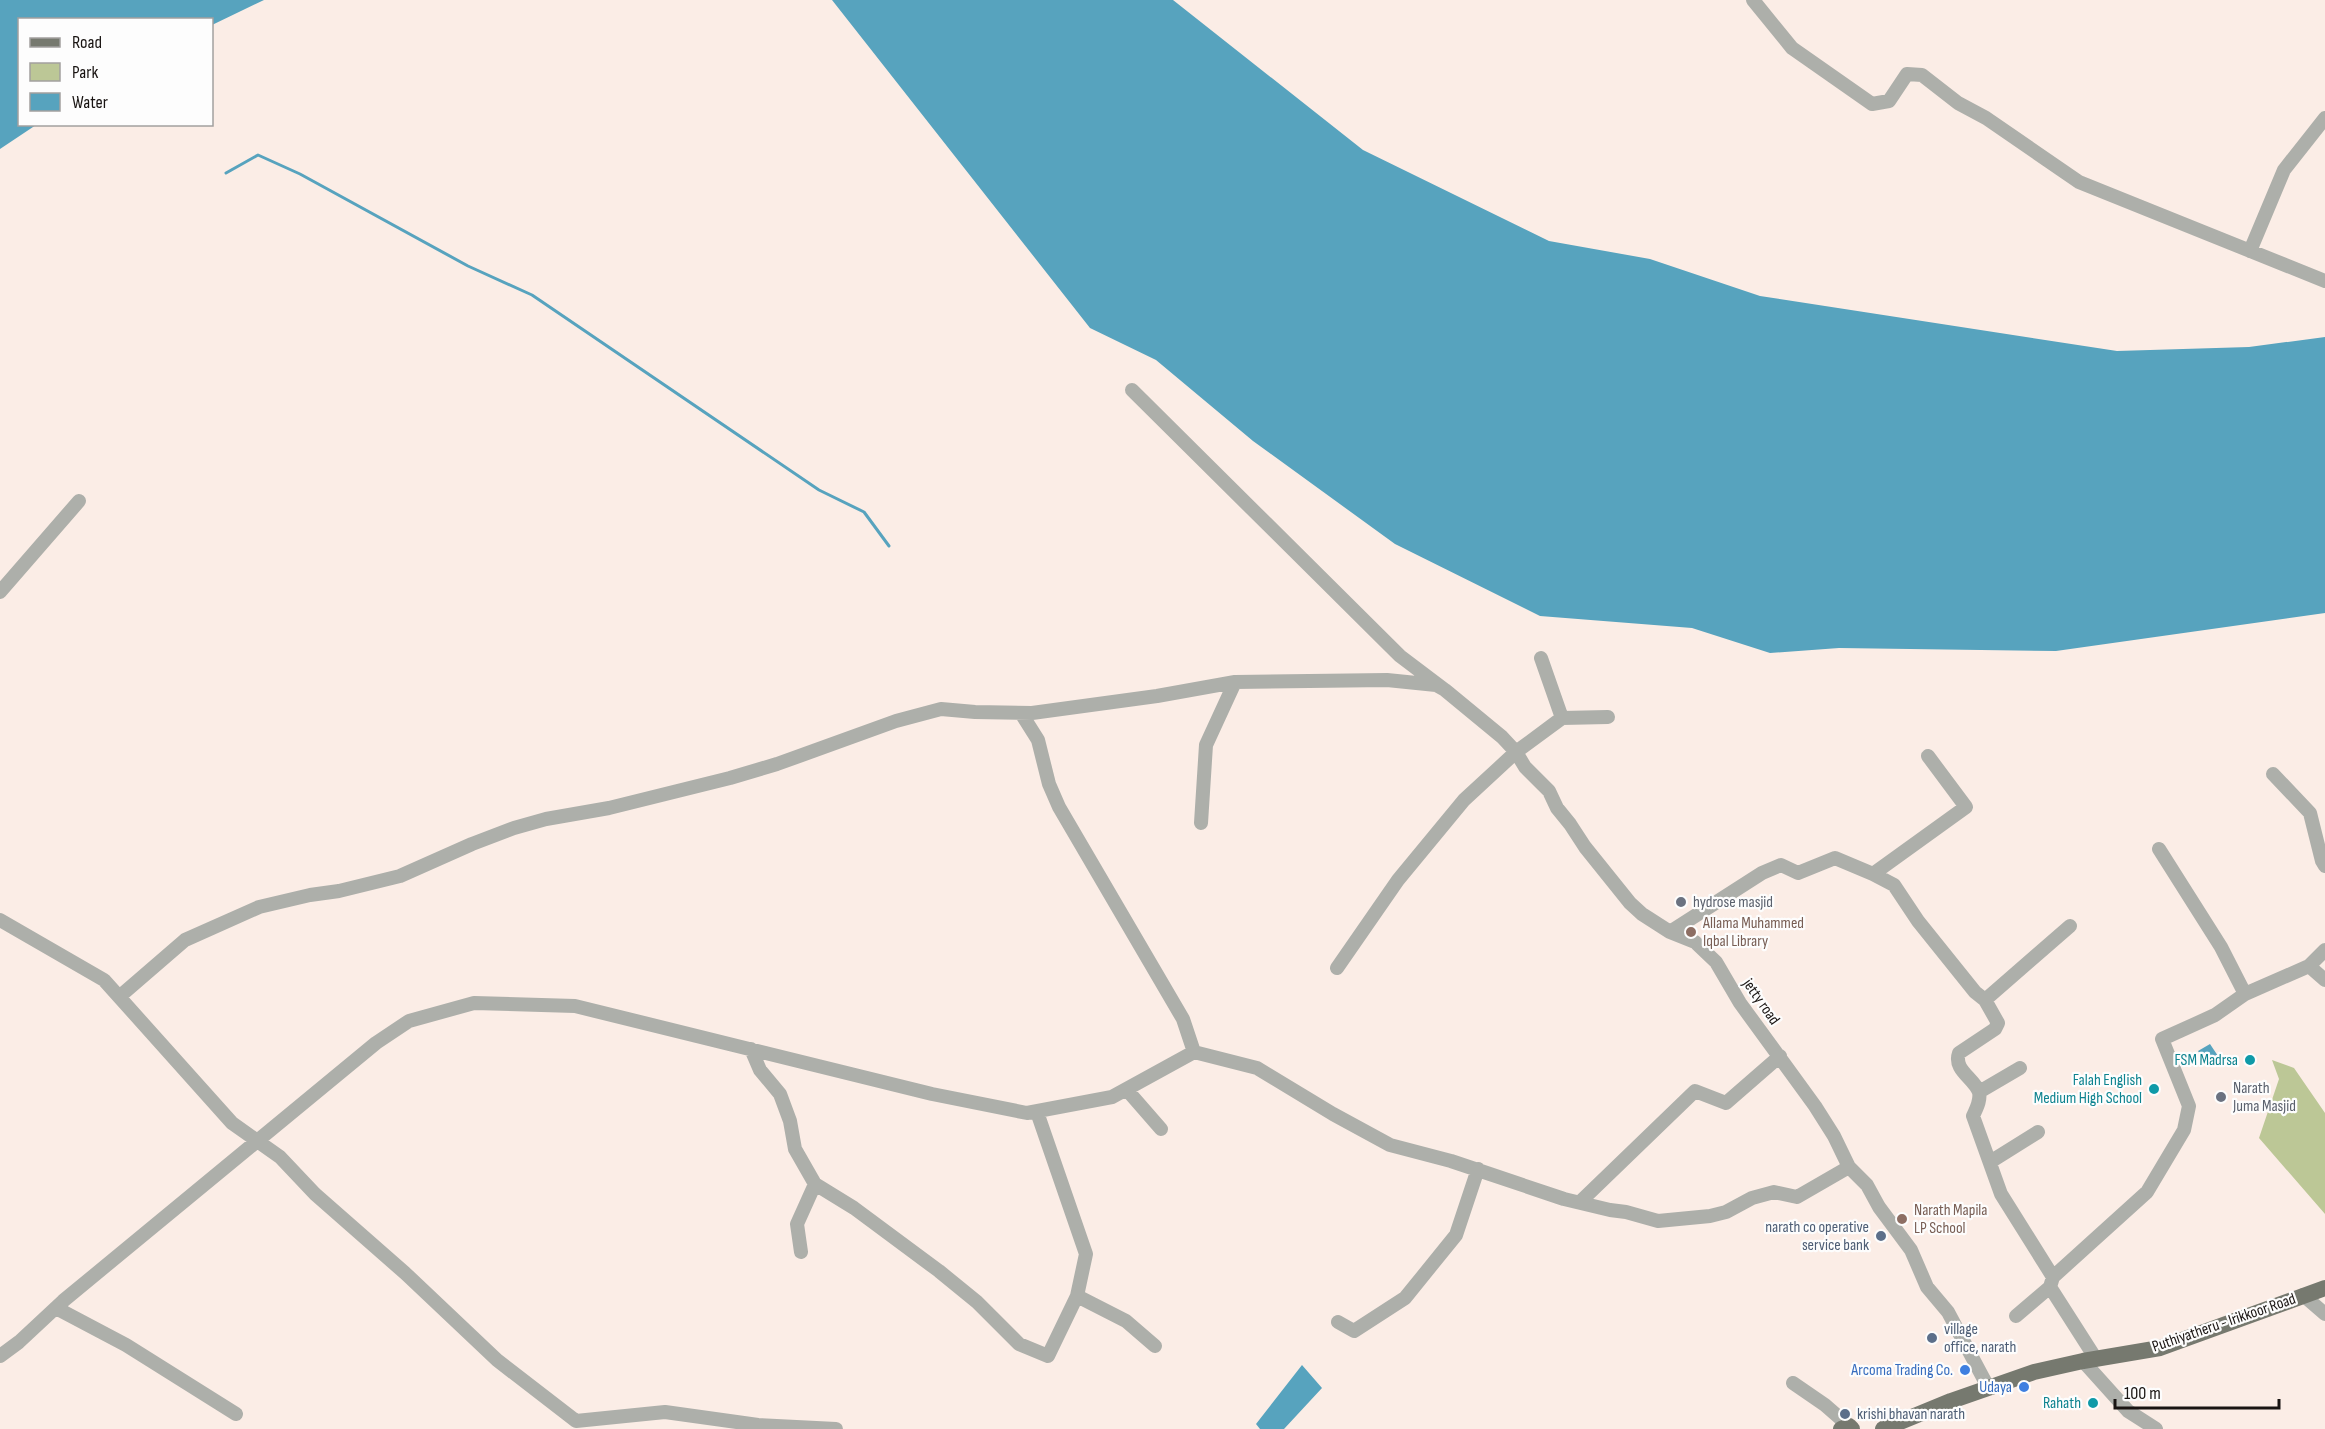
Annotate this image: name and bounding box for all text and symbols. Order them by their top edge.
legend [18,18,213,126]
text: Road [72,32,102,53]
text: Park [72,62,98,83]
text: Water [72,92,108,113]
place label: hydrose masjid [1693,893,1773,912]
marker: hydrose masjid [1674,895,1688,909]
place label: Allama Muhammed Iqbal Library [1702,914,1804,951]
marker: Allama Muhammed Iqbal Library [1684,925,1698,939]
street label: jetty road [1738,975,1784,1029]
place label: FSM Madrsa [2175,1051,2238,1070]
marker: FSM Madrsa [2243,1053,2257,1067]
place label: Falah English Medium High School [2034,1071,2142,1108]
place label: Narath Juma Masjid [2232,1079,2296,1116]
marker: Falah English Medium High School [2147,1082,2161,1096]
marker: Narath Juma Masjid [2214,1090,2228,1104]
place label: Narath Mapila LP School [1914,1201,1988,1238]
marker: Narath Mapila LP School [1895,1212,1909,1226]
place label: narath co operative service bank [1765,1218,1869,1255]
marker: narath co operative service bank [1874,1229,1888,1243]
street label: Puthiyatheru - Irikkoor Road [2150,1290,2298,1356]
place label: village office, narath [1944,1320,2016,1357]
marker: village office, narath [1925,1331,1939,1345]
place label: Arcoma Trading Co. [1850,1361,1953,1380]
marker: Arcoma Trading Co. [1958,1363,1972,1377]
scale bar [2115,1372,2278,1410]
place label: Udaya [1979,1378,2012,1397]
marker: Udaya [2017,1380,2031,1394]
text: 100 m [2124,1383,2161,1404]
place label: Rahath [2043,1394,2081,1413]
marker: Rahath [2086,1396,2100,1410]
place label: krishi bhavan narath [1857,1405,1965,1424]
marker: krishi bhavan narath [1838,1407,1852,1421]

